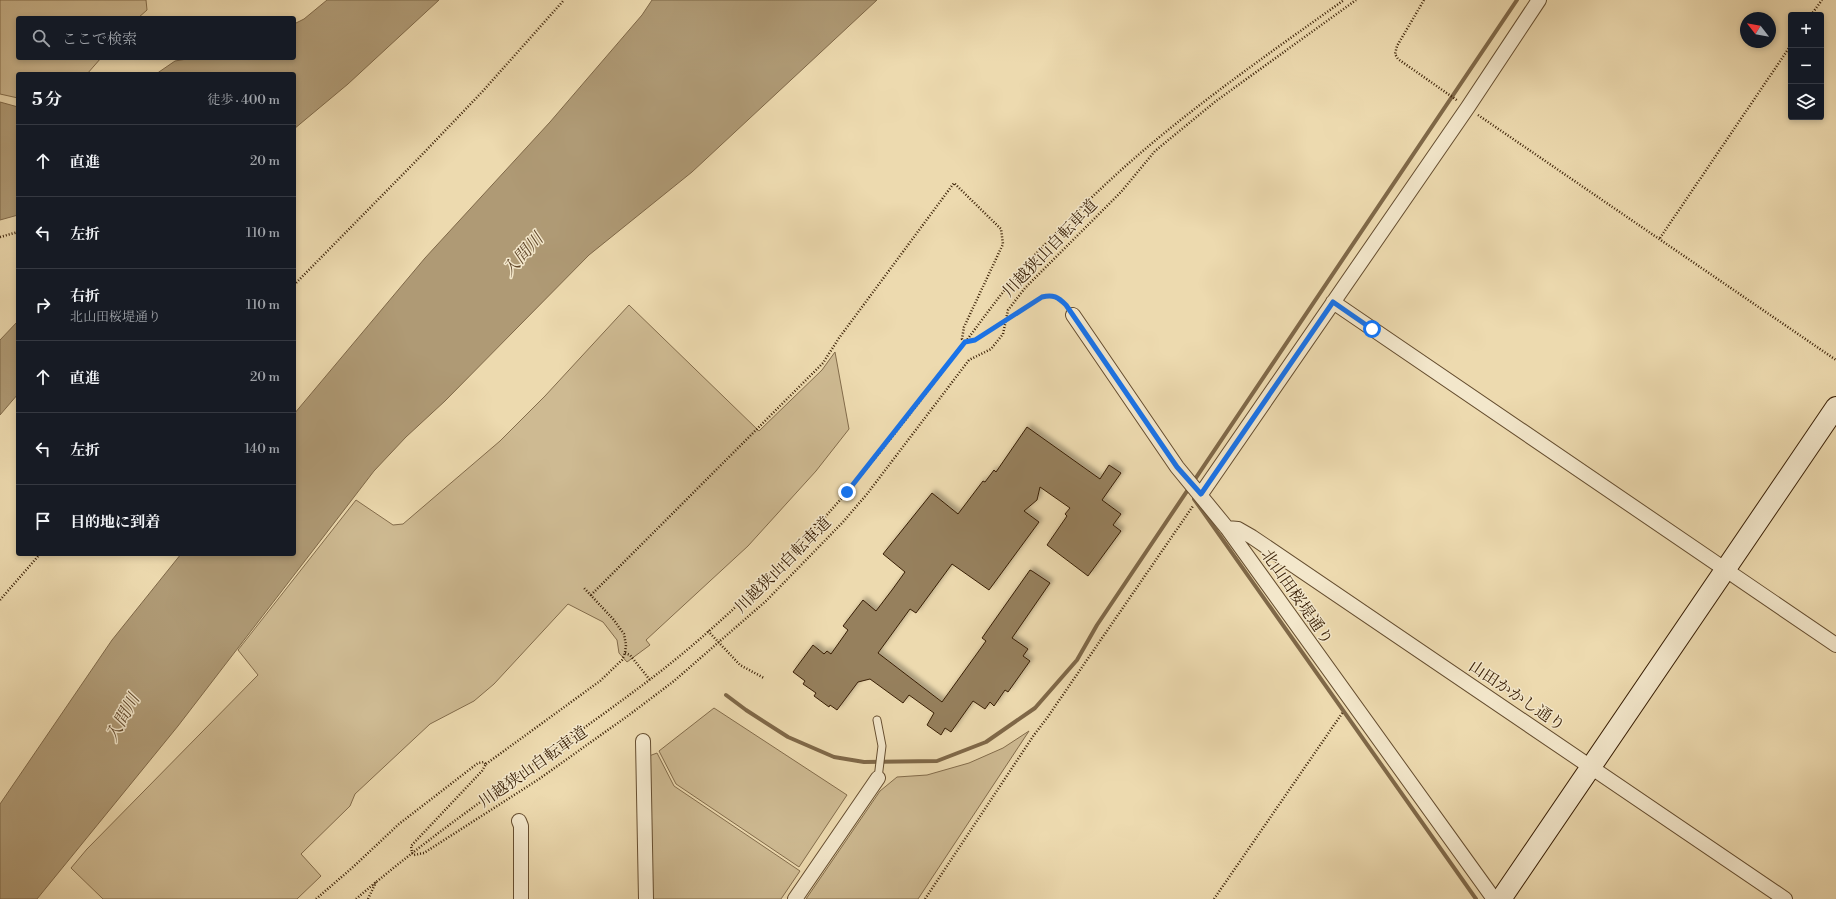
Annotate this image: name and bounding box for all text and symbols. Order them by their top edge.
north arrow [1740,12,1776,48]
map controls [1788,12,1824,120]
button: + [1788,12,1824,48]
search box [16,16,296,60]
icon: search [30,27,52,49]
text: ここで検索 [62,30,137,49]
button: − [1788,48,1824,84]
button: layers [1788,84,1824,120]
text: 5 分 [32,89,62,111]
text: 徒歩 · 400 m [207,92,280,108]
icon: ahead [32,150,54,172]
text: 直進 [70,153,100,172]
text: 20 m [250,153,280,169]
street label: 川越狭山自転車道 [998,195,1102,301]
icon: left [32,222,54,244]
text: 左折 [70,225,100,244]
text: 110 m [246,225,280,241]
water label: 入間川 [498,227,550,281]
text: 右折 [70,287,100,306]
icon: right [32,294,54,316]
text: 110 m [246,297,280,313]
text: 北山田桜堤通り [70,309,161,325]
route start [1363,320,1381,338]
icon: ahead [32,366,54,388]
text: 直進 [70,369,100,388]
text: 20 m [250,369,280,385]
icon: left [32,438,54,460]
text: 左折 [70,441,100,460]
text: 140 m [244,441,280,457]
route end [838,483,856,501]
icon: arrive [32,510,54,532]
text: 目的地に到着 [70,513,160,532]
street label: 川越狭山自転車道 [731,513,835,617]
street label: 北山田桜堤通り [1257,545,1337,649]
street label: 山田かかし通り [1465,656,1569,736]
water label: 入間川 [101,689,146,746]
street label: 川越狭山自転車道 [475,722,591,812]

